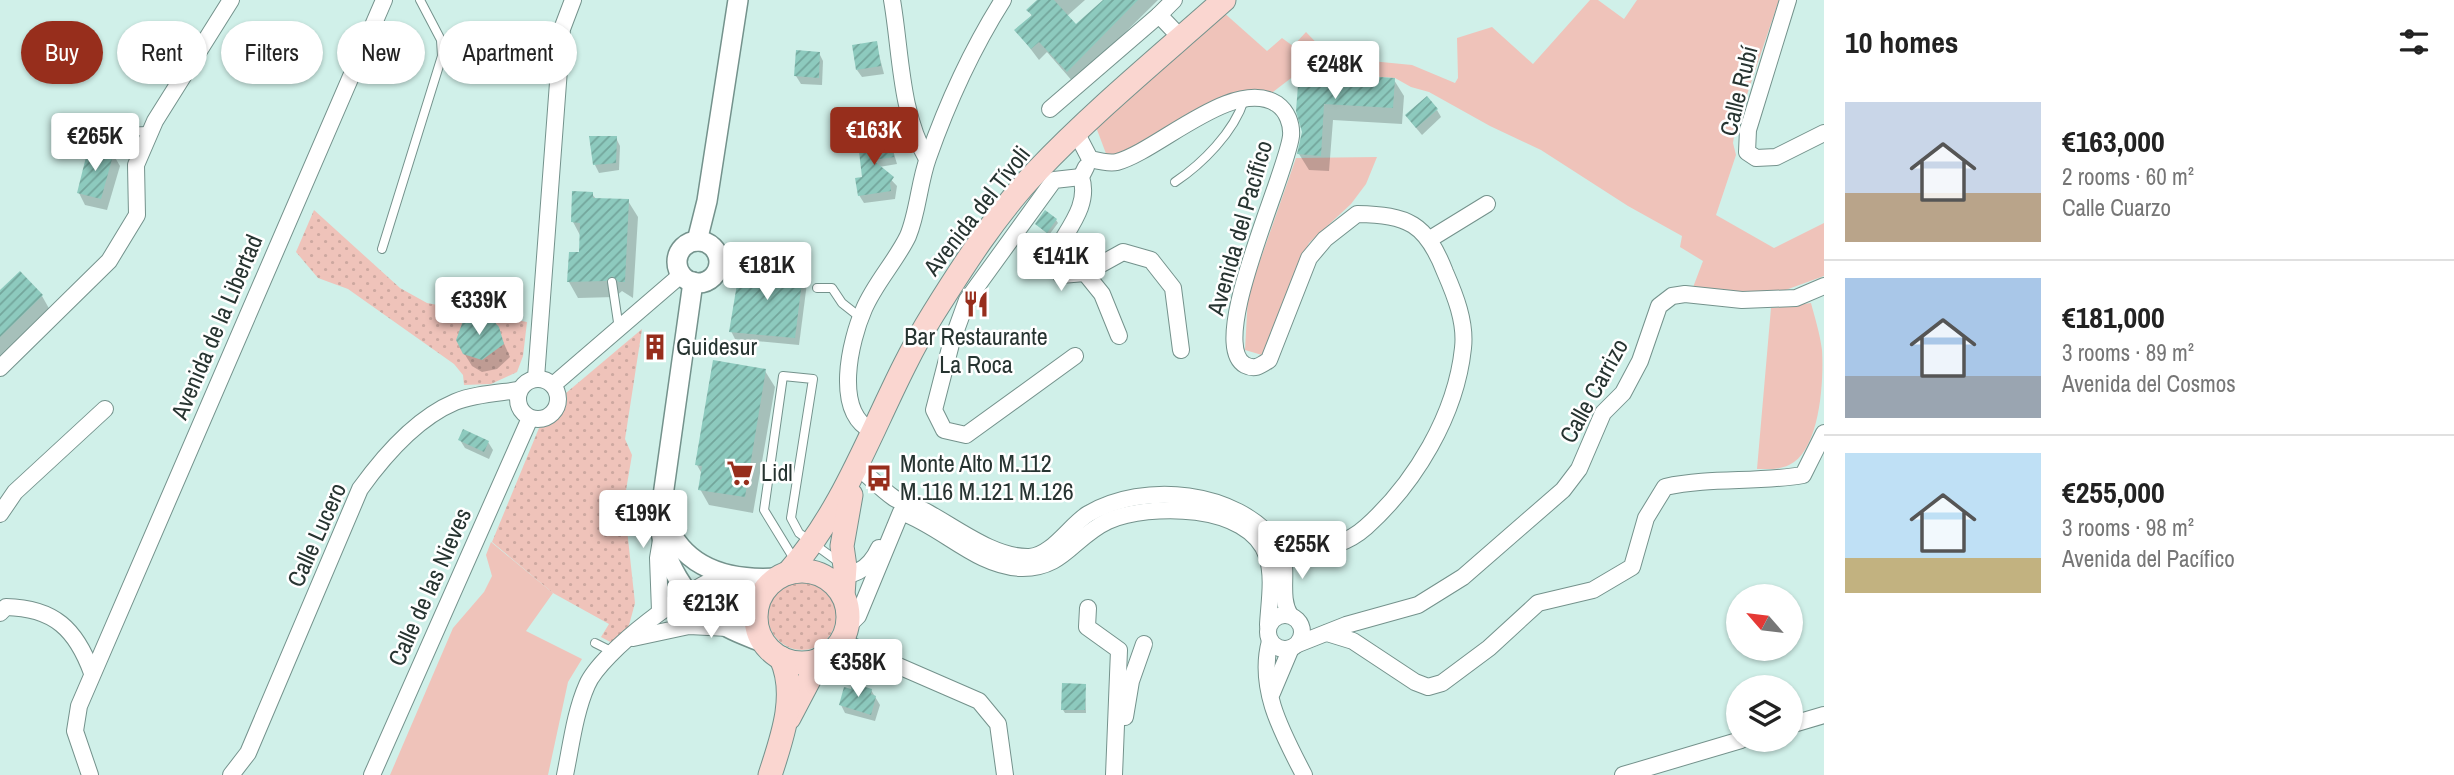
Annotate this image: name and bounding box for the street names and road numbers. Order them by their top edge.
street label: Calle Rubí [1711,42,1765,139]
street label: Avenida del Pacífico [1199,137,1279,320]
street label: Avenida del Tívoli [915,139,1037,283]
street label: Avenida de la Libertad [162,229,269,425]
street label: Calle Carrizo [1551,333,1635,448]
street label: Calle Lucero [279,478,353,592]
street label: Calle de las Nieves [380,503,478,671]

